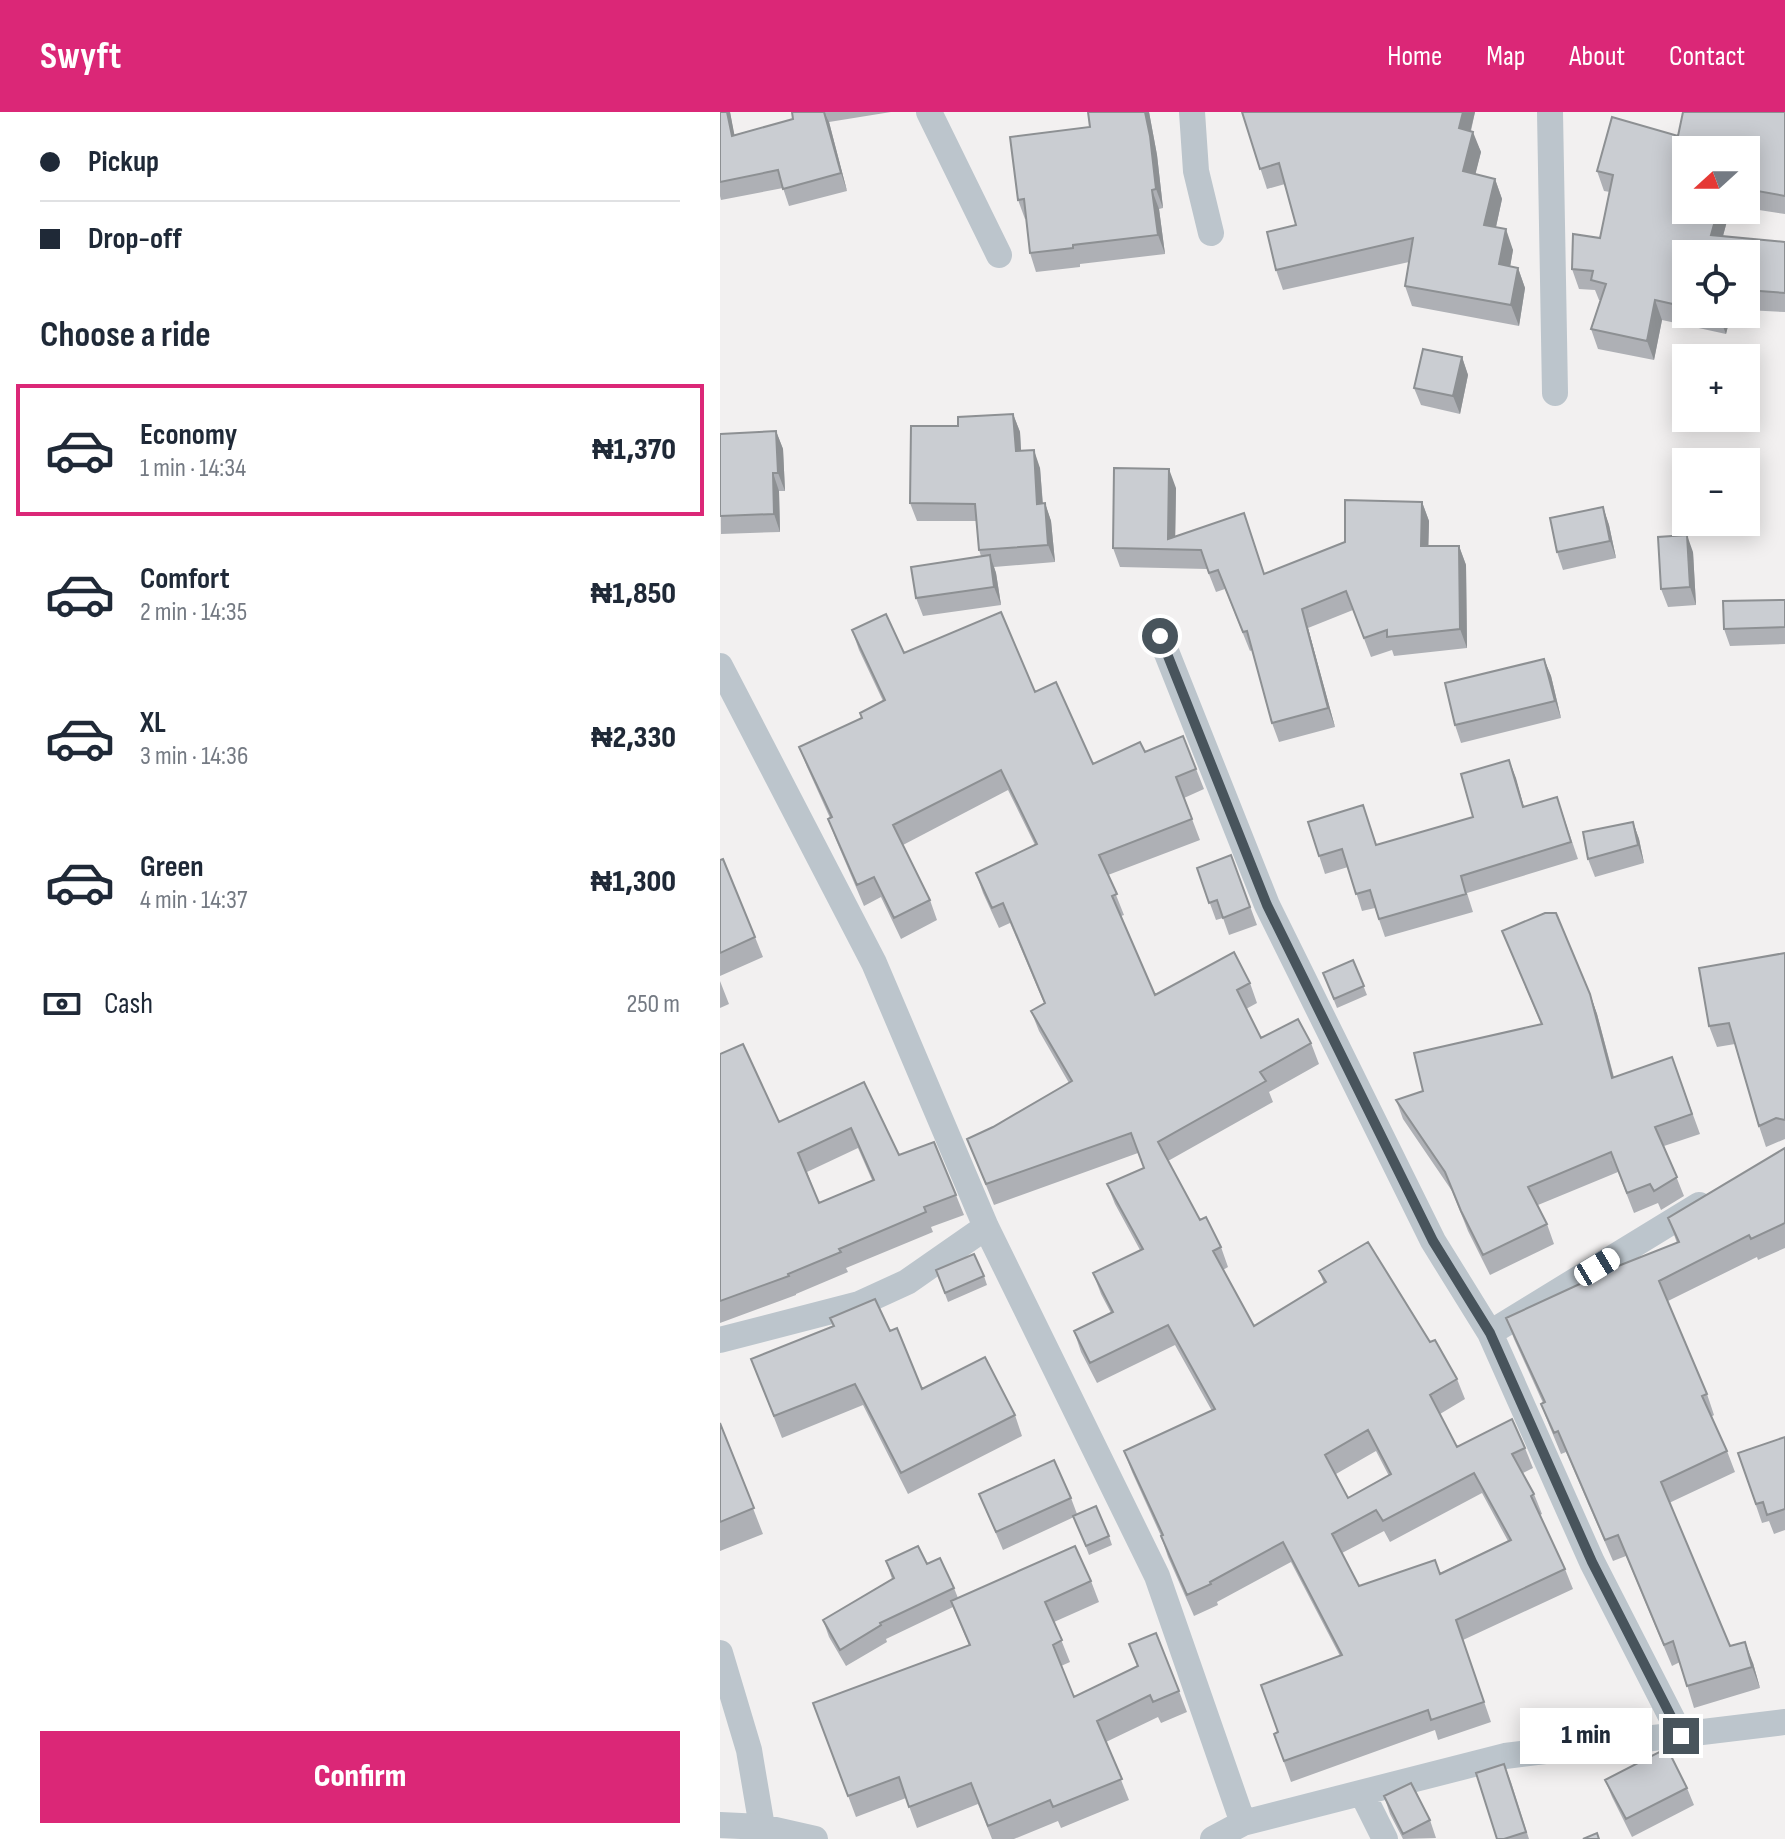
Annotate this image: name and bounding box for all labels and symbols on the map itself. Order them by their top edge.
north arrow [1672,136,1760,224]
route start [1142,618,1178,654]
car [1570,1244,1624,1290]
callout: 1 min [1521,1708,1653,1764]
route end [1663,1718,1699,1754]

